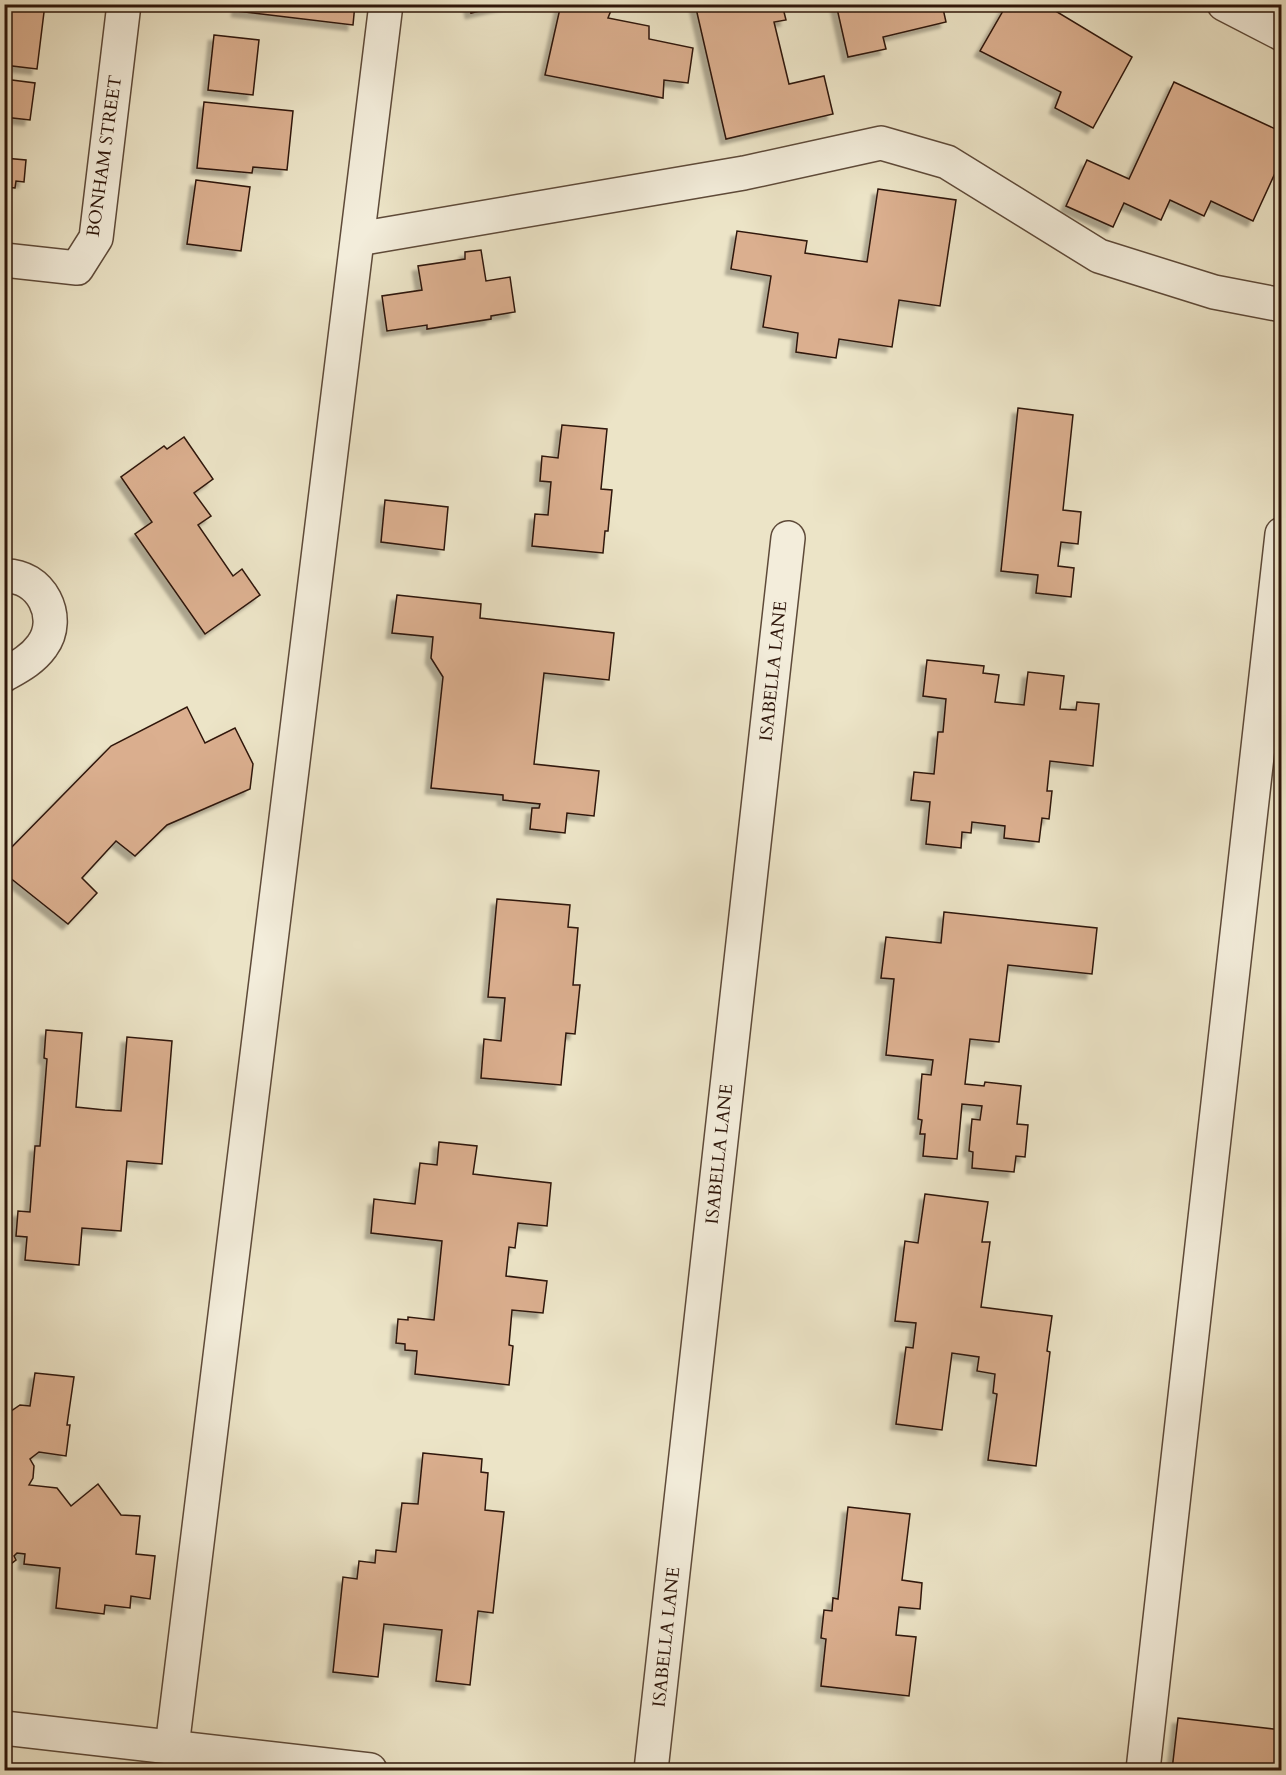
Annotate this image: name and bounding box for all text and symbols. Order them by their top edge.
street label: BONHAM STREET [81,74,128,238]
street label: ISABELLA LANE [754,600,793,742]
street label: ISABELLA LANE [700,1083,739,1225]
street label: ISABELLA LANE [647,1566,686,1708]

